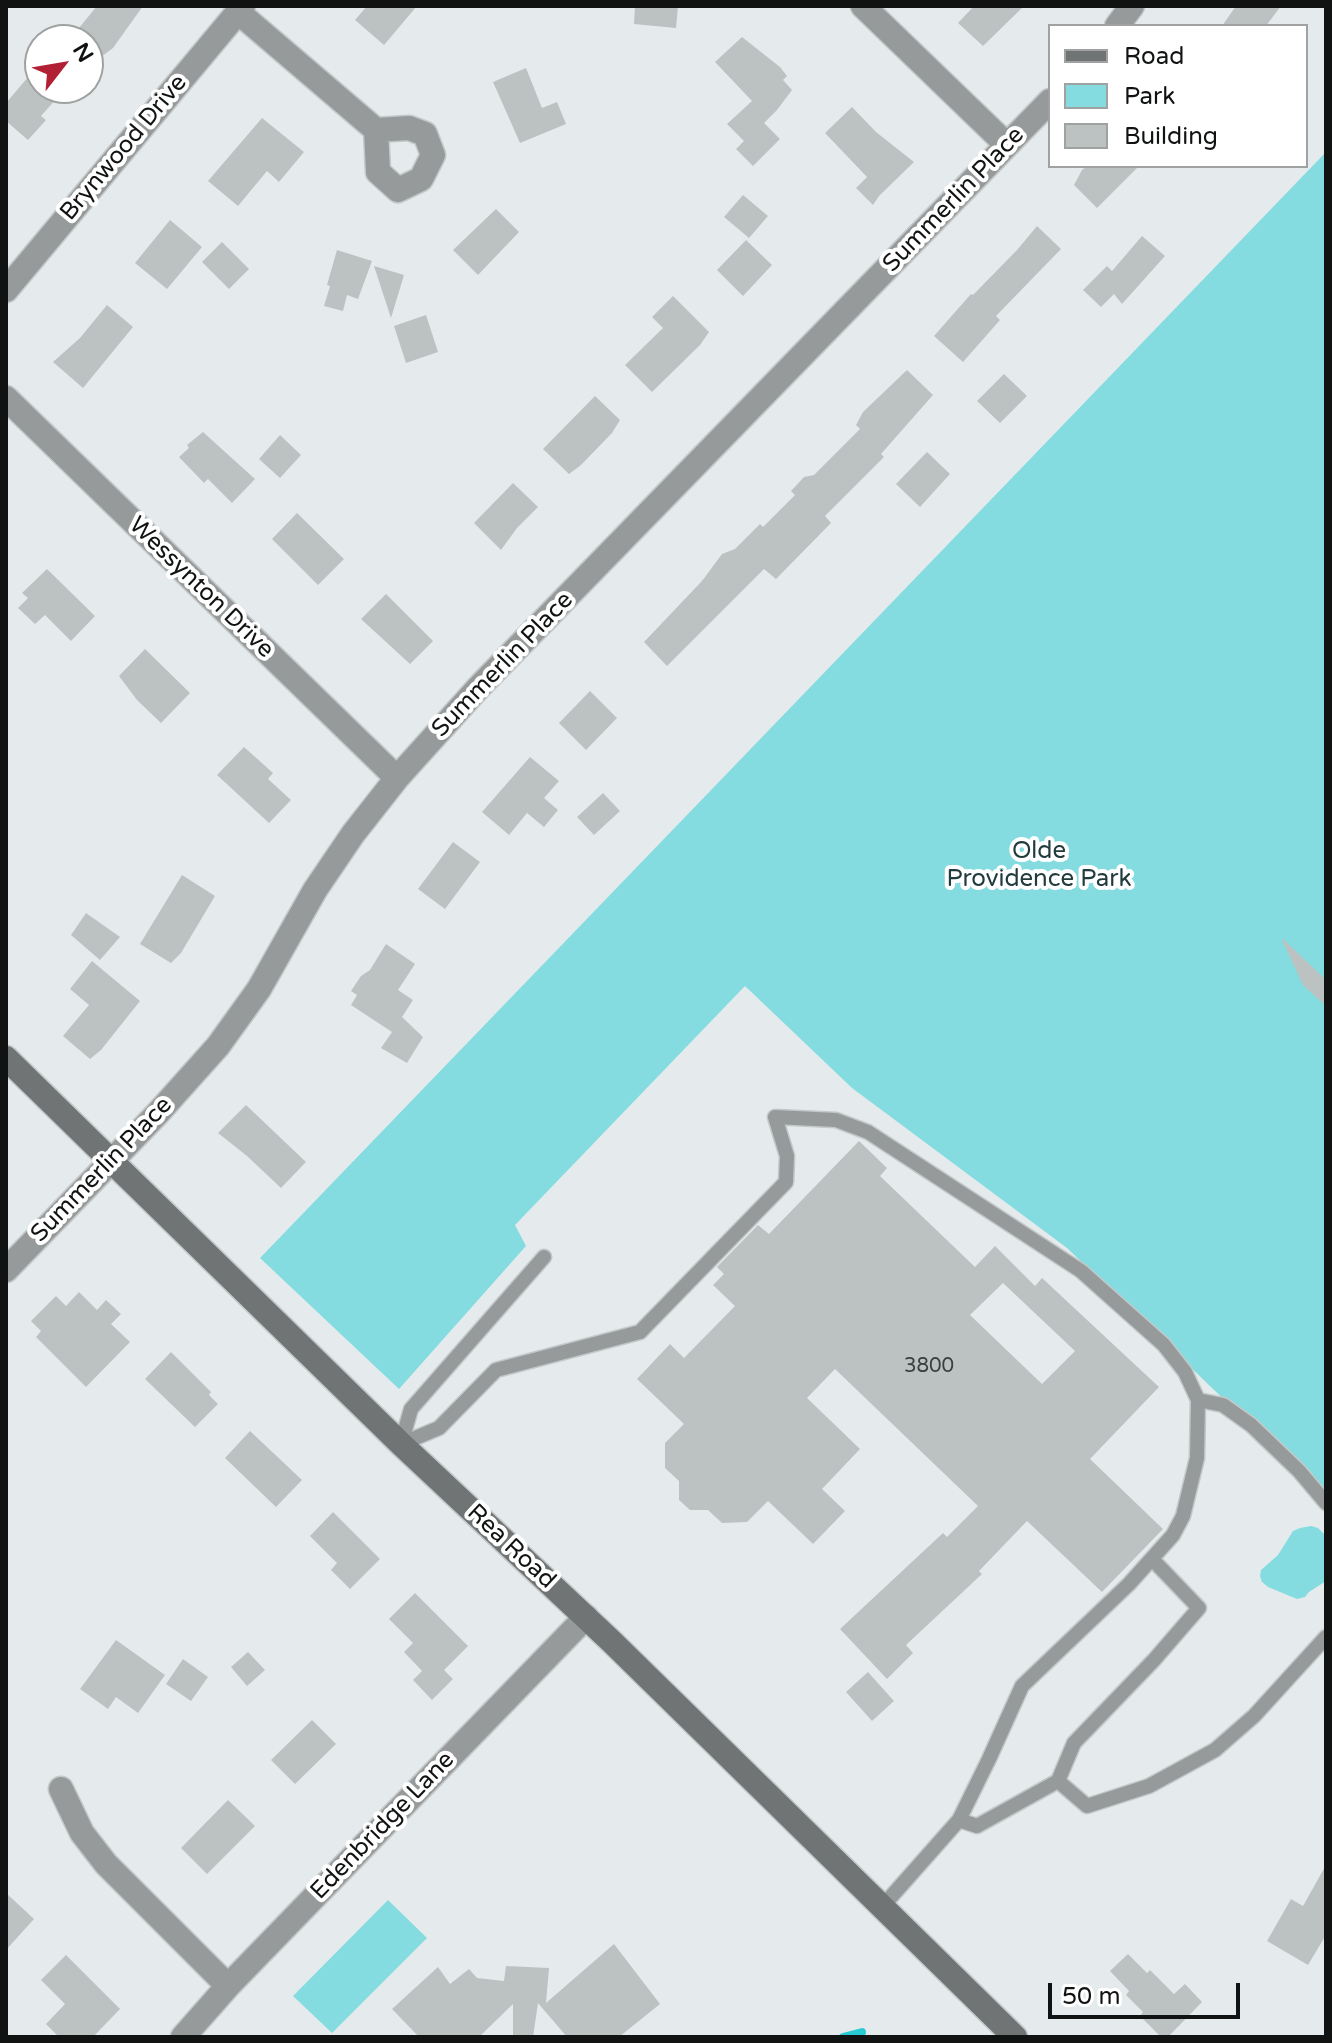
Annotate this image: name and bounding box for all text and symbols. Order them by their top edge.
north arrow [24,24,104,104]
legend [1048,24,1308,168]
text: N [67,38,99,67]
text: Road [1124,42,1184,71]
street label: Brynwood Drive [55,69,193,227]
text: Park [1124,82,1175,111]
street label: Summerlin Place [877,121,1031,279]
text: Building [1124,122,1218,151]
street label: Wessynton Drive [122,511,280,665]
street label: Summerlin Place [426,586,580,744]
park label: Olde Providence Park [946,838,1132,894]
street label: Summerlin Place [25,1091,179,1249]
house number: 3800 [904,1355,954,1379]
street label: Rea Road [461,1499,561,1595]
street label: Edenbridge Lane [305,1746,461,1906]
scale bar [1052,1967,1244,2017]
text: 50 m [1062,1982,1120,2011]

